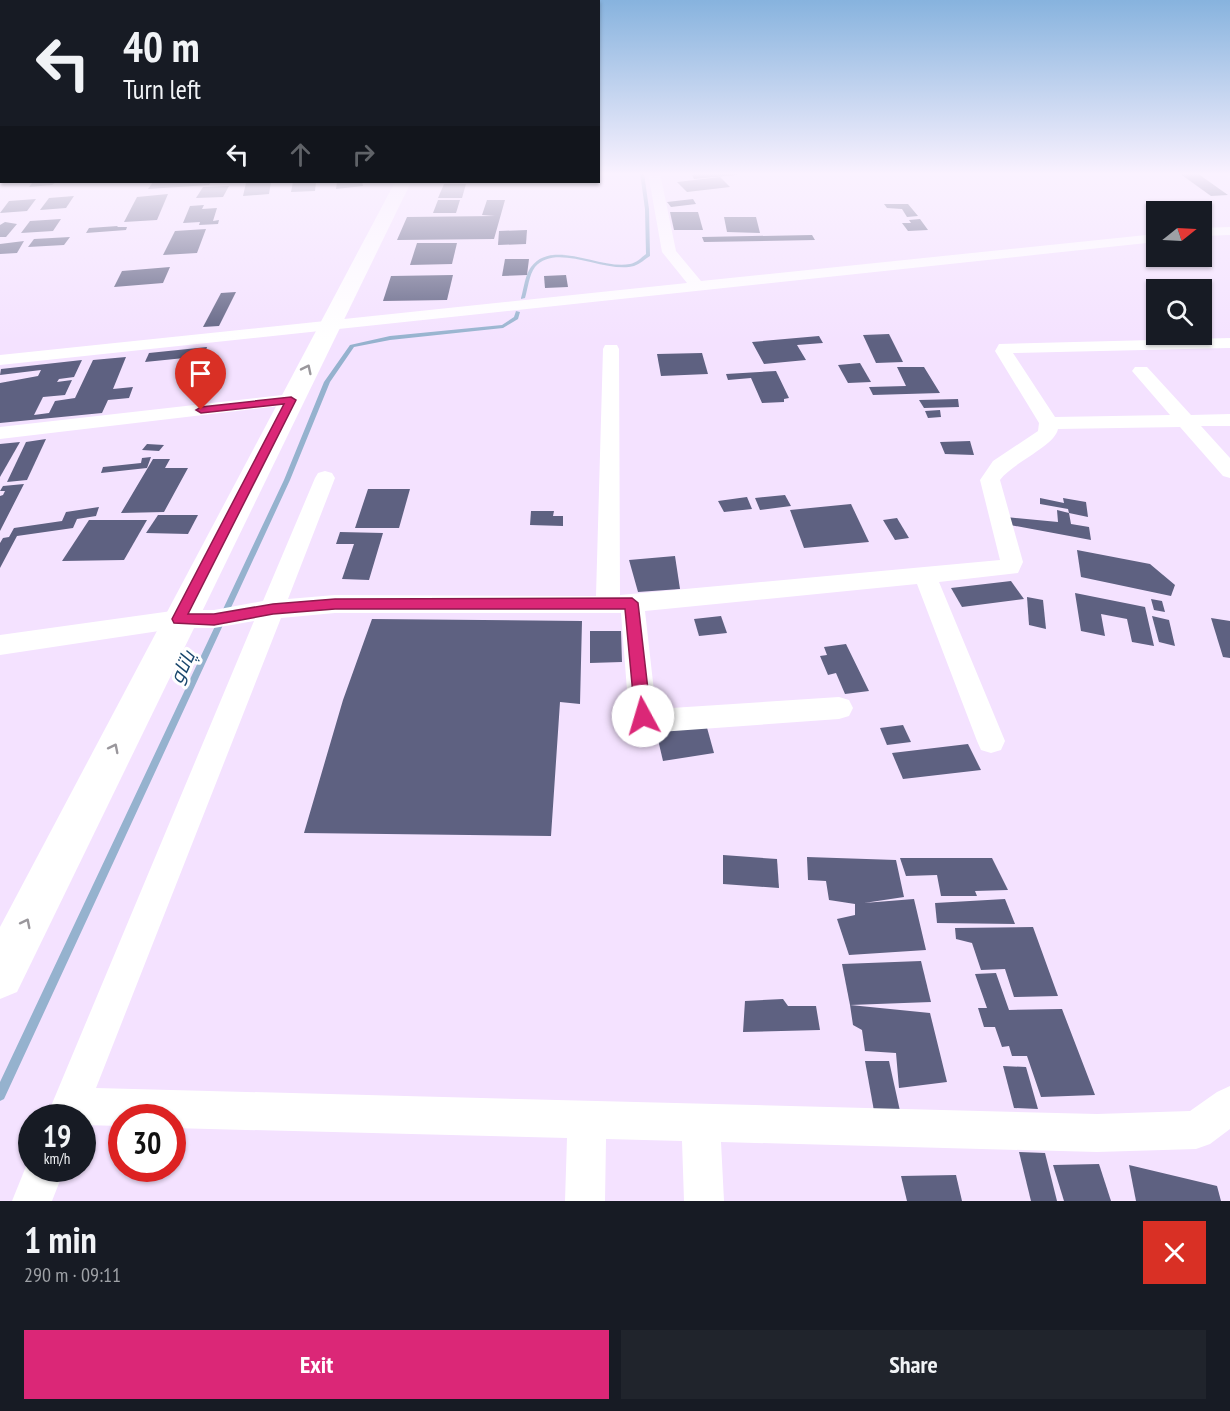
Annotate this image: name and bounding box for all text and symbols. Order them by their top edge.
text: 40 m [123,19,200,74]
icon: left [24,24,102,102]
text: Turn left [123,72,201,106]
icon: left [221,138,254,171]
icon: ahead [284,138,317,171]
icon: right [347,138,380,171]
north arrow [1146,201,1212,267]
map controls [1146,201,1212,345]
button: search [1146,279,1212,345]
pin [175,348,226,410]
icon: arrive [184,357,217,390]
one-way arrow [299,364,311,375]
water label: پاتاو [163,645,202,688]
position arrow [611,684,675,748]
one-way arrow [107,744,118,755]
one-way arrow [19,918,31,929]
speed limit sign: 30 [108,1104,186,1182]
text: 19 [43,1116,71,1155]
text: km/h [44,1149,70,1168]
text: 1 min [24,1216,97,1263]
button: close [1143,1221,1206,1284]
text: 290 m · 09:11 [24,1262,121,1288]
button: Exit [24,1330,609,1399]
button: Share [621,1330,1206,1399]

